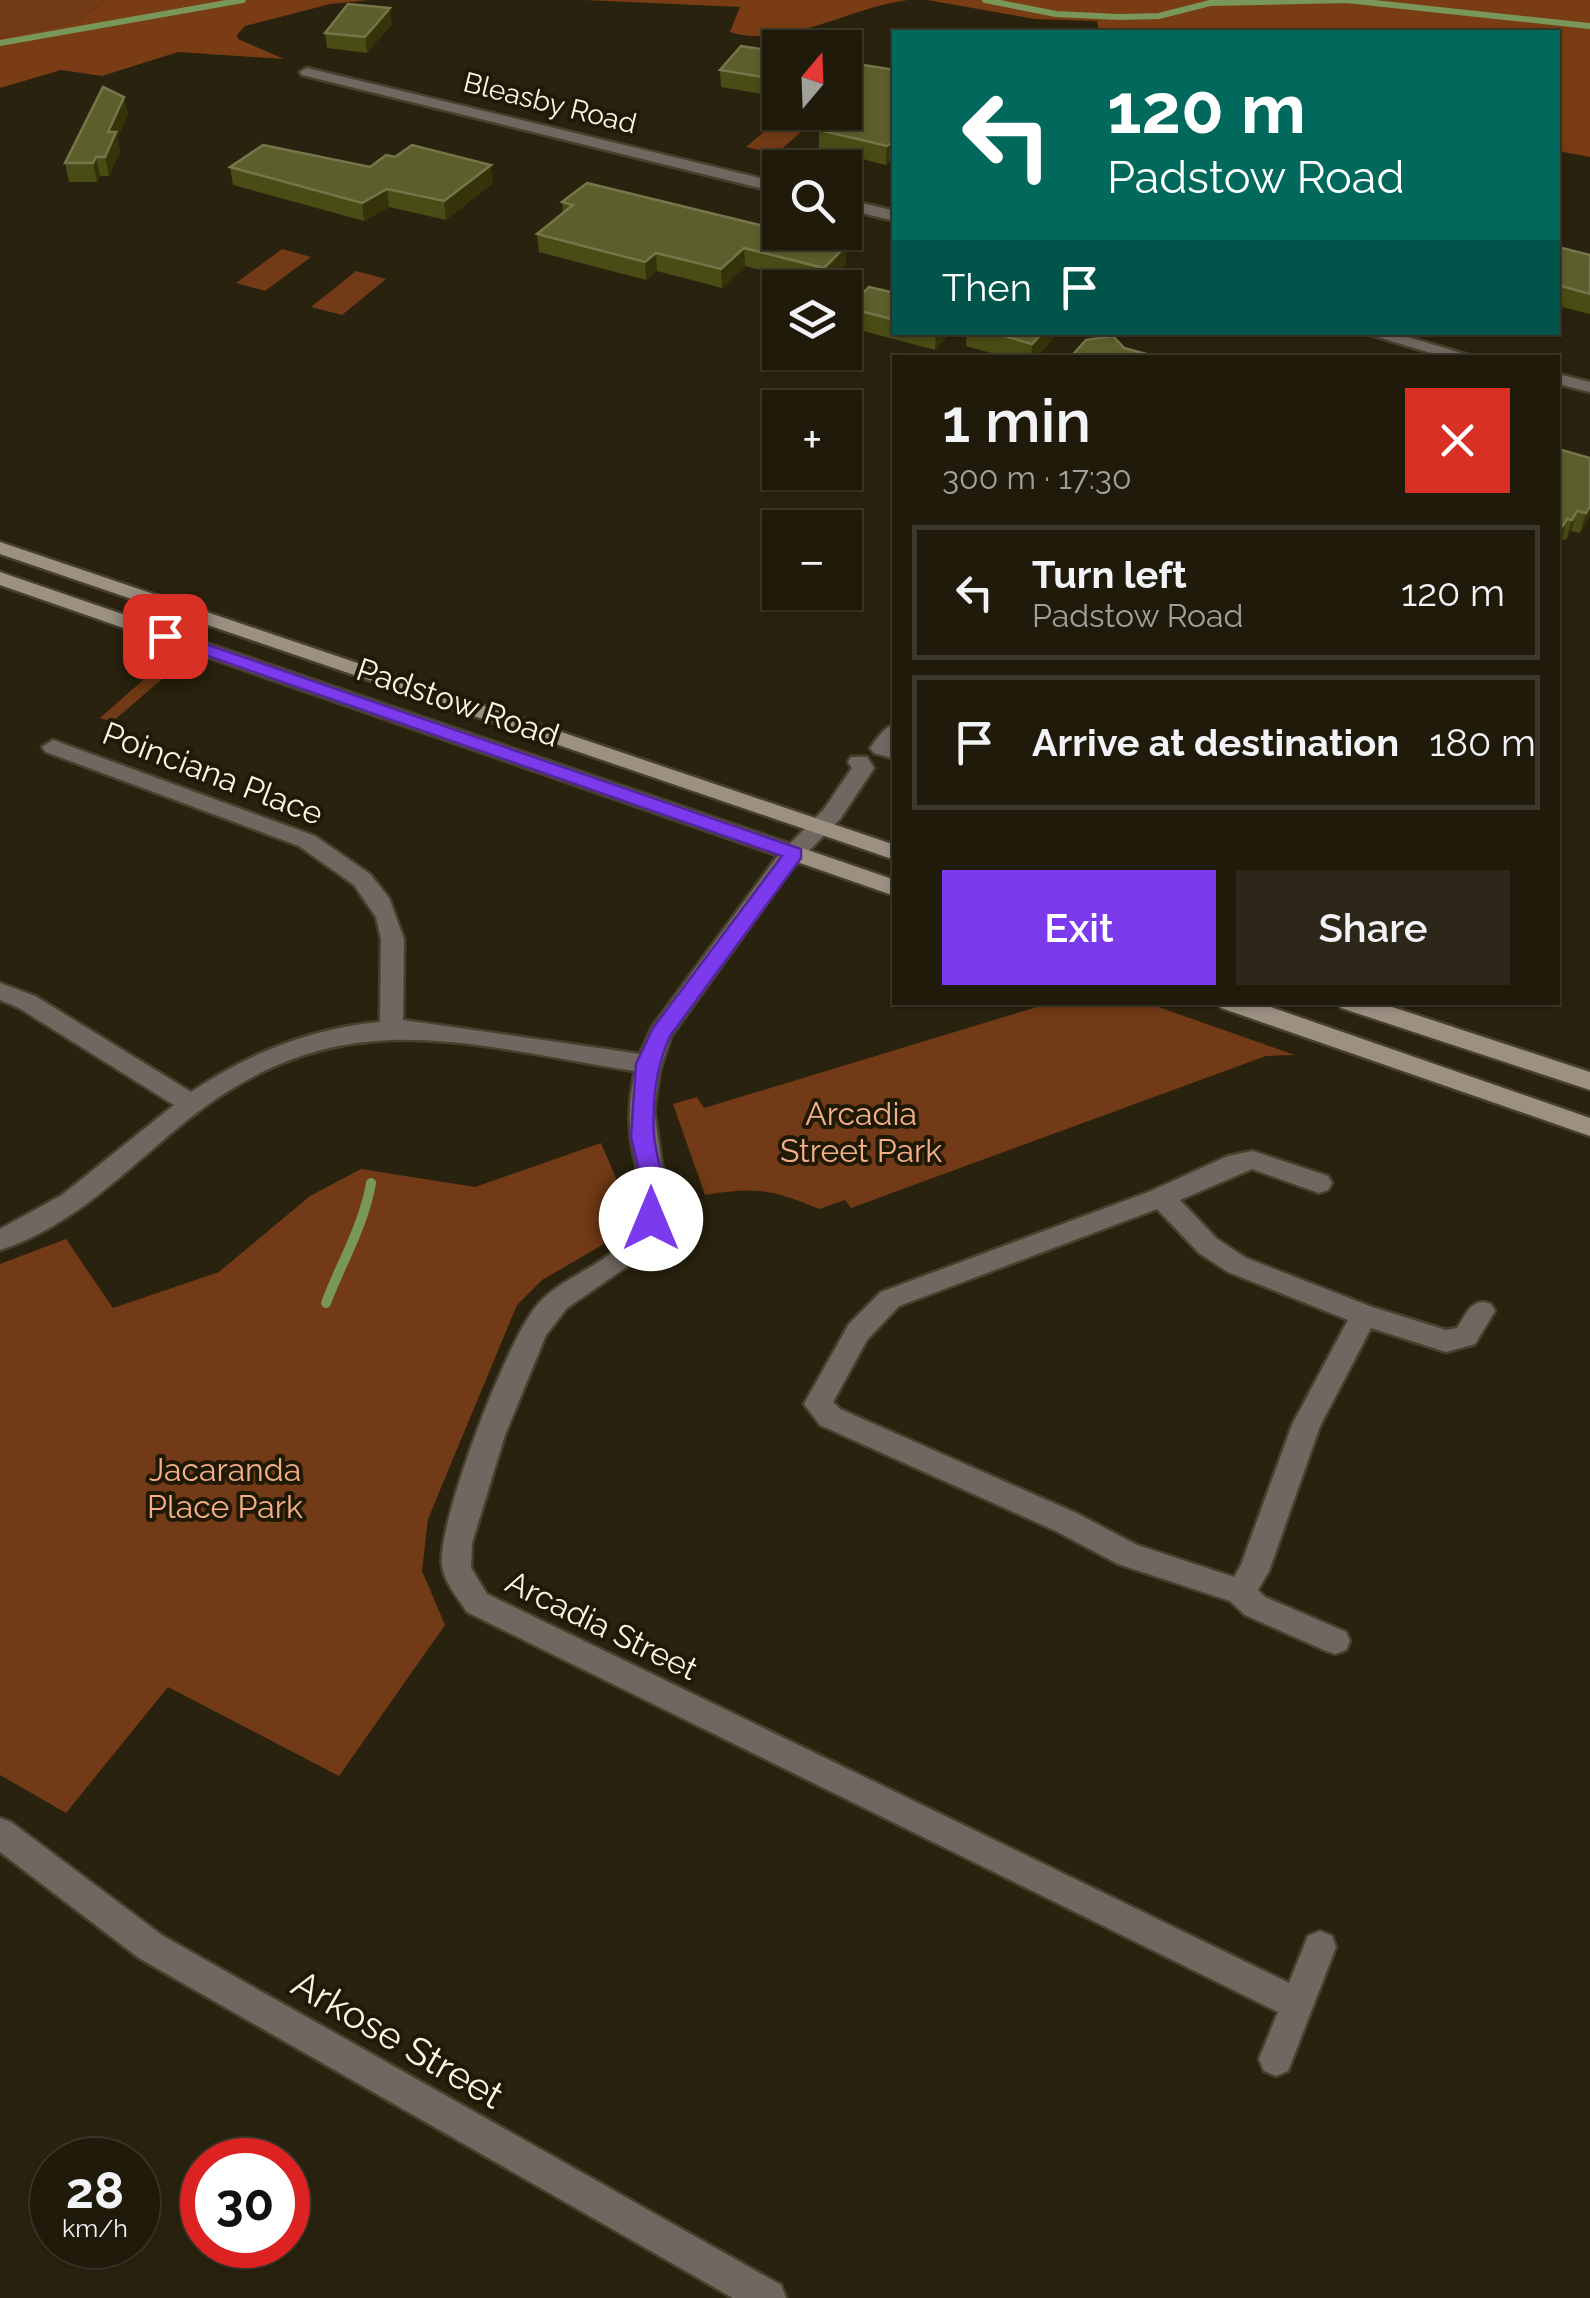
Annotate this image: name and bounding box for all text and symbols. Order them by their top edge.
north arrow [762,30,862,130]
map controls [762,30,862,610]
street label: Bleasby Road [460,66,640,140]
text: 120 m [1107,67,1306,149]
icon: left [942,70,1072,200]
button: search [762,150,862,250]
text: Padstow Road [1107,151,1404,204]
icon: arrive [1052,260,1107,315]
text: Then [942,265,1032,310]
button: layers [762,270,862,370]
text: 1 min [942,386,1091,456]
button: close [1405,388,1510,493]
button: + [762,390,862,490]
text: 300 m · 17:30 [942,459,1132,496]
button: − [762,510,862,610]
text: Turn left [1032,552,1187,597]
icon: left [947,565,1002,620]
text: 120 m [1401,570,1505,615]
pin [123,594,208,679]
text: Padstow Road [1032,597,1243,634]
icon: arrive [138,609,193,664]
street label: Padstow Road [352,650,564,754]
street label: Poinciana Place [98,714,328,832]
icon: arrive [947,715,1002,770]
text: Arrive at destination [1032,720,1399,765]
text: 180 m [1429,720,1536,765]
button: Exit [942,870,1216,985]
button: Share [1236,870,1510,985]
park label: Arcadia Street Park [780,1095,942,1169]
position arrow [599,1167,703,1271]
park label: Jacaranda Place Park [147,1451,303,1525]
street label: Arcadia Street [500,1563,704,1687]
street label: Arkose Street [284,1960,512,2118]
speed limit sign: 30 [180,2138,310,2268]
text: 28 [66,2161,124,2220]
text: km/h [62,2213,128,2243]

